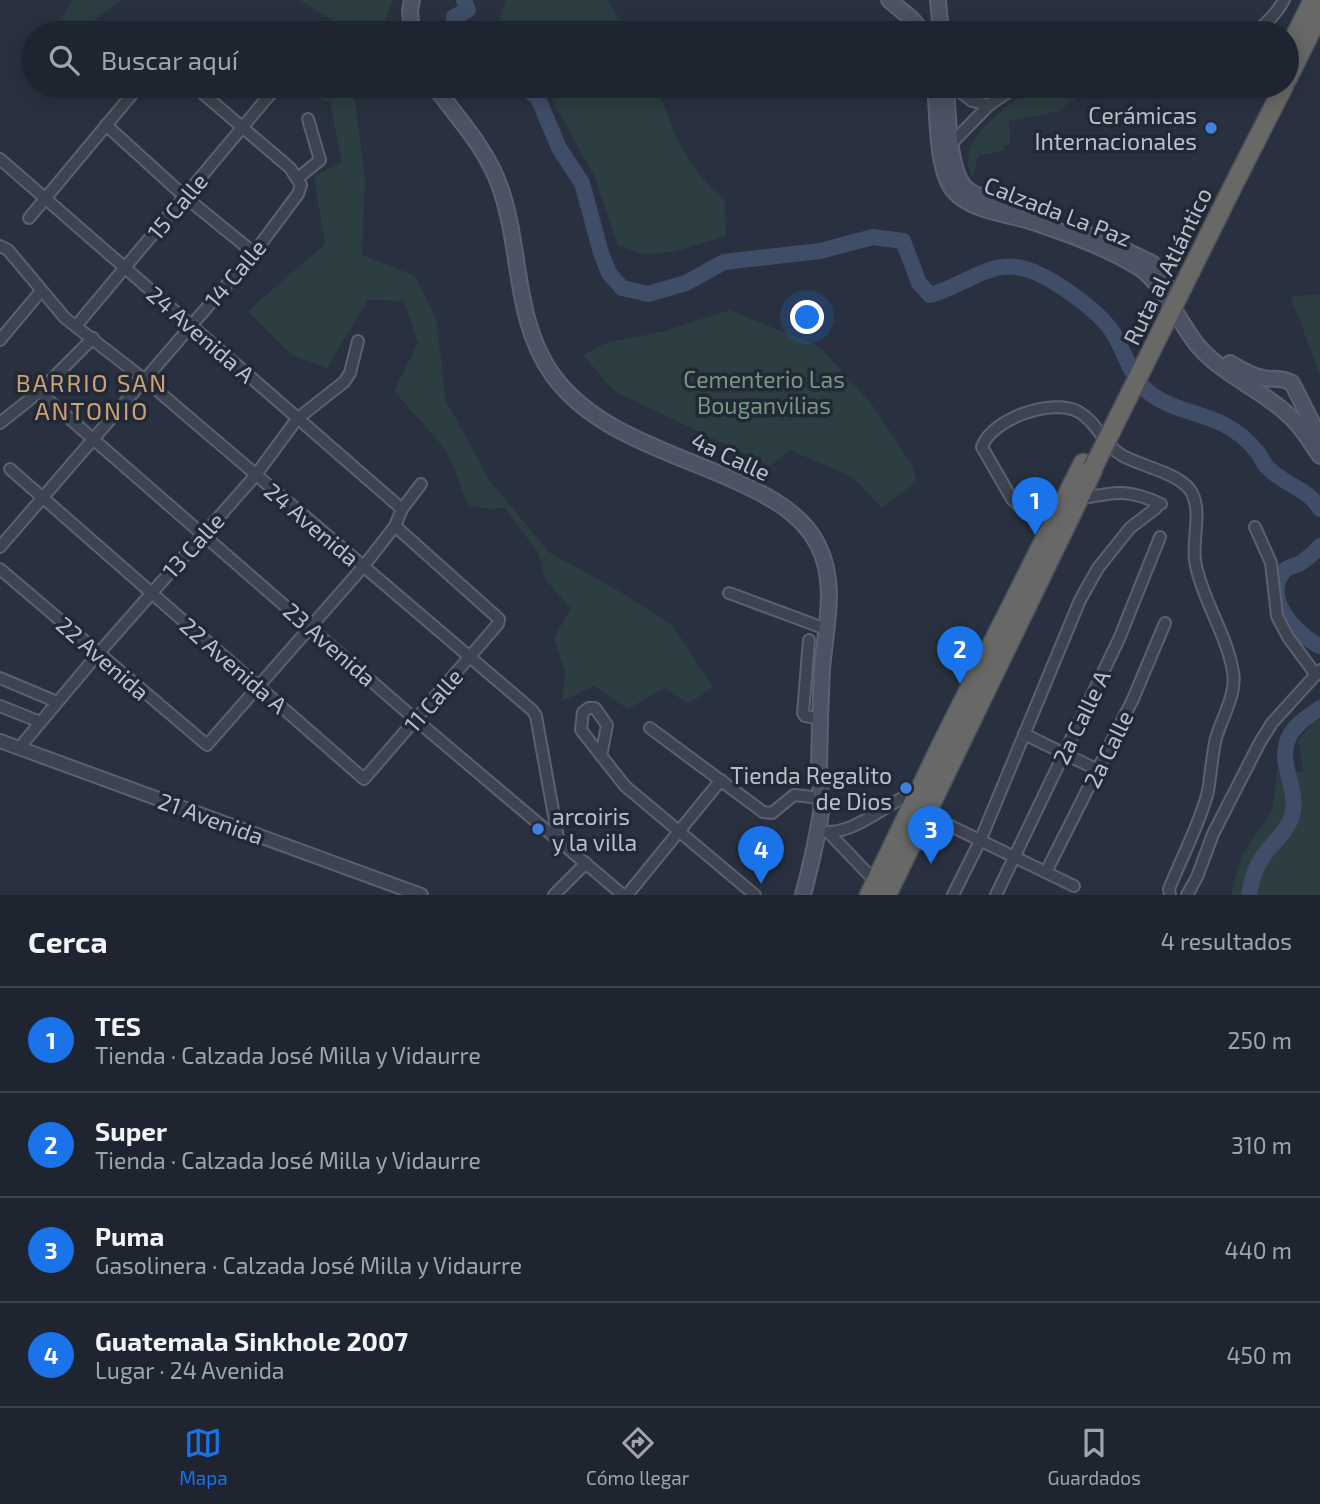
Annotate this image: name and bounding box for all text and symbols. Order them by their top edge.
search box [21,21,1299,98]
icon: search [45,41,83,79]
text: Buscar aquí [101,44,238,75]
place label: Cerámicas Internacionales [1034,101,1197,155]
marker: Cerámicas Internacionales [1203,120,1219,136]
street label: 15 Calle [141,167,213,245]
street label: Calzada La Paz [980,170,1136,252]
street label: Ruta al Atlántico [1117,183,1217,349]
street label: 14 Calle [199,233,271,313]
street label: 24 Avenida A [141,280,261,389]
your location [790,300,824,334]
park label: Cementerio Las Bouganvilias [683,365,845,419]
district label: BARRIO SAN ANTONIO [16,368,168,425]
street label: 4a Calle [687,426,775,486]
street label: 24 Avenida [259,476,365,572]
pin: 1 [1012,477,1058,535]
street label: 13 Calle [156,506,230,584]
street label: 23 Avenida [278,596,382,692]
street label: 22 Avenida [51,610,155,706]
street label: 22 Avenida A [175,611,294,719]
pin: 2 [937,626,983,684]
street label: 11 Calle [398,662,468,738]
street label: 2a Calle A [1046,665,1116,769]
street label: 2a Calle [1078,706,1138,792]
place label: Tienda Regalito de Dios [730,761,892,815]
marker: Tienda Regalito de Dios [898,780,914,796]
street label: 21 Avenida [155,786,267,850]
place label: arcoiris y la villa [552,802,637,856]
pin: 3 [908,806,954,864]
marker: arcoiris y la villa [530,821,546,837]
pin: 4 [738,826,784,884]
text: Cerca [28,923,108,959]
text: 4 resultados [1161,927,1292,955]
text: TES [95,1010,141,1041]
text: 1 [46,1026,56,1054]
text: 250 m [1228,1026,1292,1054]
text: Tienda · Calzada José Milla y Vidaurre [95,1041,481,1069]
text: Super [95,1115,167,1146]
text: 2 [44,1131,58,1159]
text: 310 m [1231,1131,1292,1159]
text: Tienda · Calzada José Milla y Vidaurre [95,1146,481,1174]
text: Puma [95,1220,164,1251]
text: 3 [44,1236,58,1264]
text: 440 m [1225,1236,1292,1264]
text: Gasolinera · Calzada José Milla y Vidaurre [95,1251,522,1279]
text: Guatemala Sinkhole 2007 [95,1325,408,1356]
text: 4 [44,1341,58,1369]
text: 450 m [1226,1341,1292,1369]
text: Lugar · 24 Avenida [95,1356,284,1384]
tab: Mapa [179,1424,228,1489]
tab: Cómo llegar [586,1424,689,1489]
tab: Guardados [1048,1424,1141,1489]

